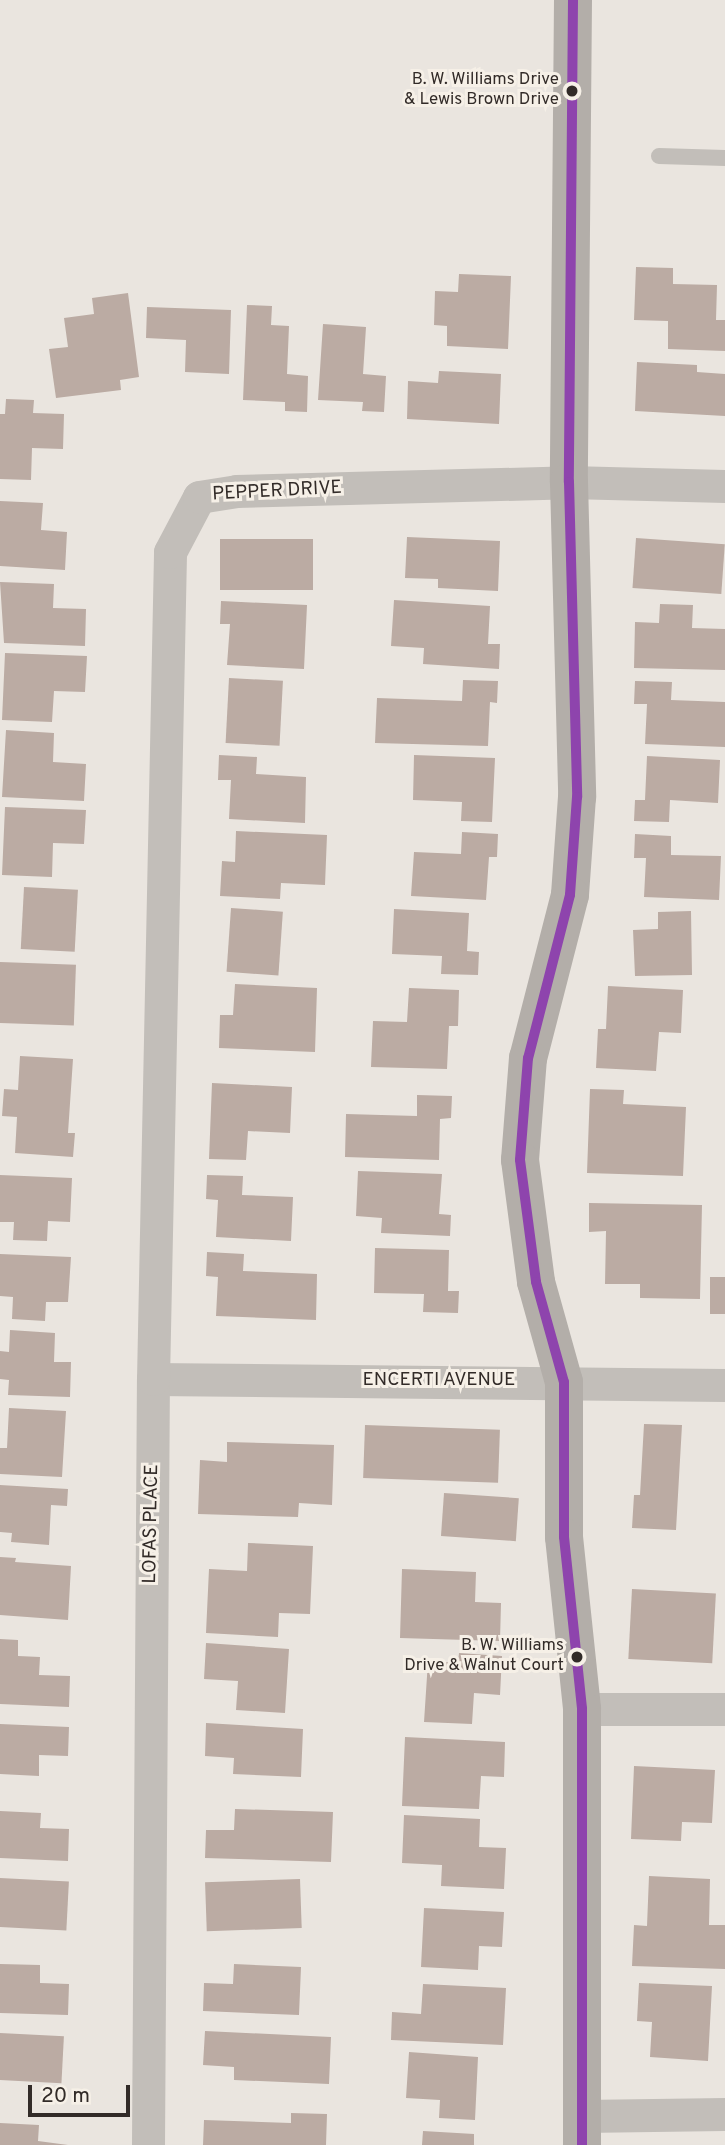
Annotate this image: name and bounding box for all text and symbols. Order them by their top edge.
place label: B. W. Williams Drive & Lewis Brown Drive [404,71,559,111]
marker: B. W. Williams Drive & Lewis Brown Drive [565,84,579,98]
street label: PEPPER DRIVE [212,477,342,507]
street label: ENCERTI AVENUE [362,1370,516,1392]
street label: LOFAS PLACE [140,1464,164,1584]
place label: B. W. Williams Drive & Walnut Court [404,1637,564,1677]
marker: B. W. Williams Drive & Walnut Court [570,1650,584,1664]
scale bar [32,2072,133,2116]
text: 20 m [41,2083,90,2110]

